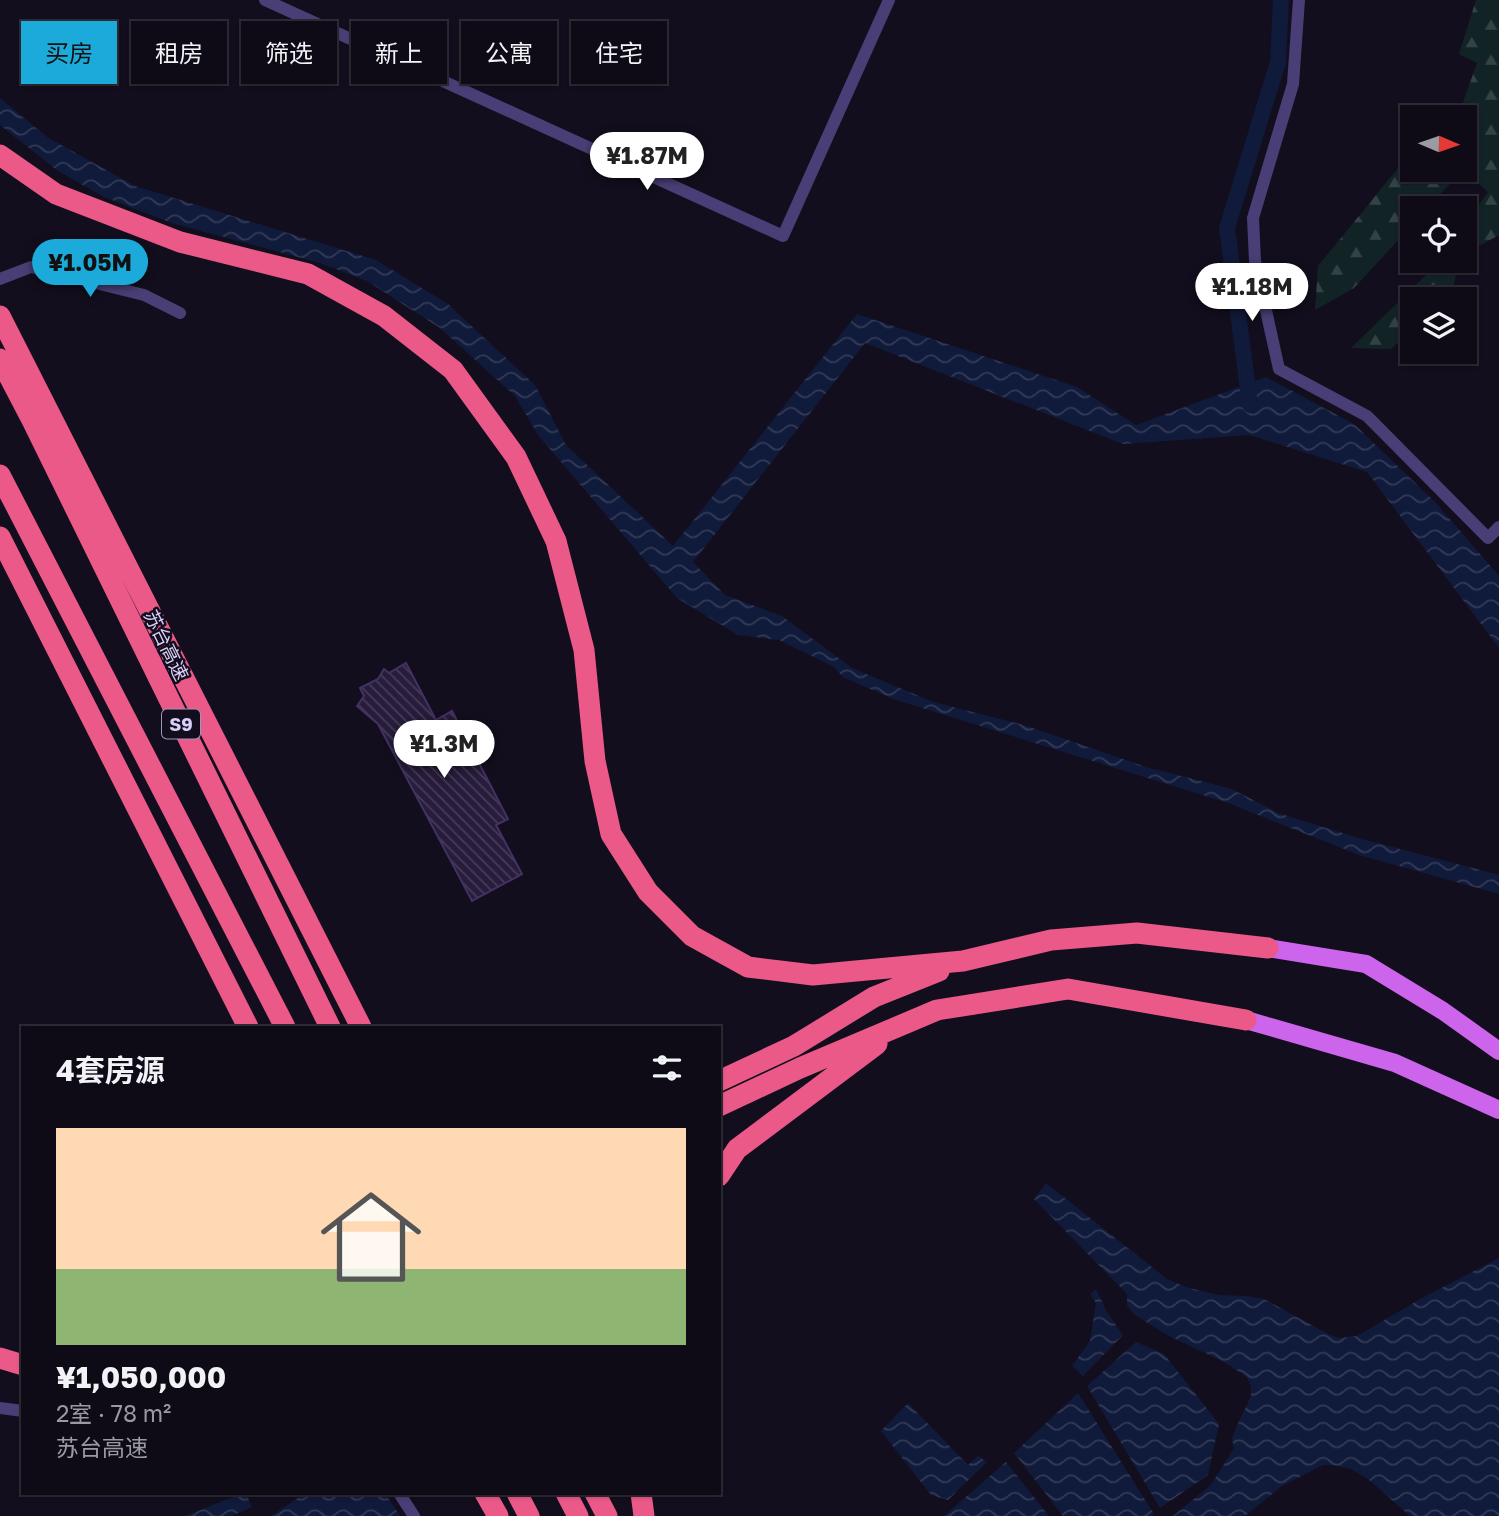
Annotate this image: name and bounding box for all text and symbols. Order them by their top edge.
chip: 买房 [21,21,117,84]
chip: 租房 [131,21,227,84]
chip: 筛选 [241,21,337,84]
chip: 新上 [351,21,447,84]
chip: 公寓 [461,21,557,84]
chip: 住宅 [571,21,667,84]
north arrow [1400,105,1477,182]
map controls [1400,105,1477,364]
pin: ¥1.87M [590,132,704,192]
text: ¥1.87M [606,141,688,169]
button: locate [1400,196,1477,273]
pin: ¥1.05M [33,240,147,299]
text: ¥1.05M [48,248,132,276]
pin: ¥1.18M [1195,264,1309,323]
text: ¥1.18M [1211,272,1293,300]
button: layers [1400,287,1477,364]
street label: 苏台高速 [140,606,194,684]
road number: S9 [162,710,200,738]
pin: ¥1.3M [395,720,493,780]
text: ¥1.3M [410,729,478,757]
icon: filters [648,1049,686,1087]
text: 4套房源 [56,1052,165,1088]
icon: home [308,1174,434,1300]
text: ¥1,050,000 [56,1359,226,1395]
text: 2室 · 78 m² [56,1399,171,1427]
text: 苏台高速 [56,1433,148,1461]

